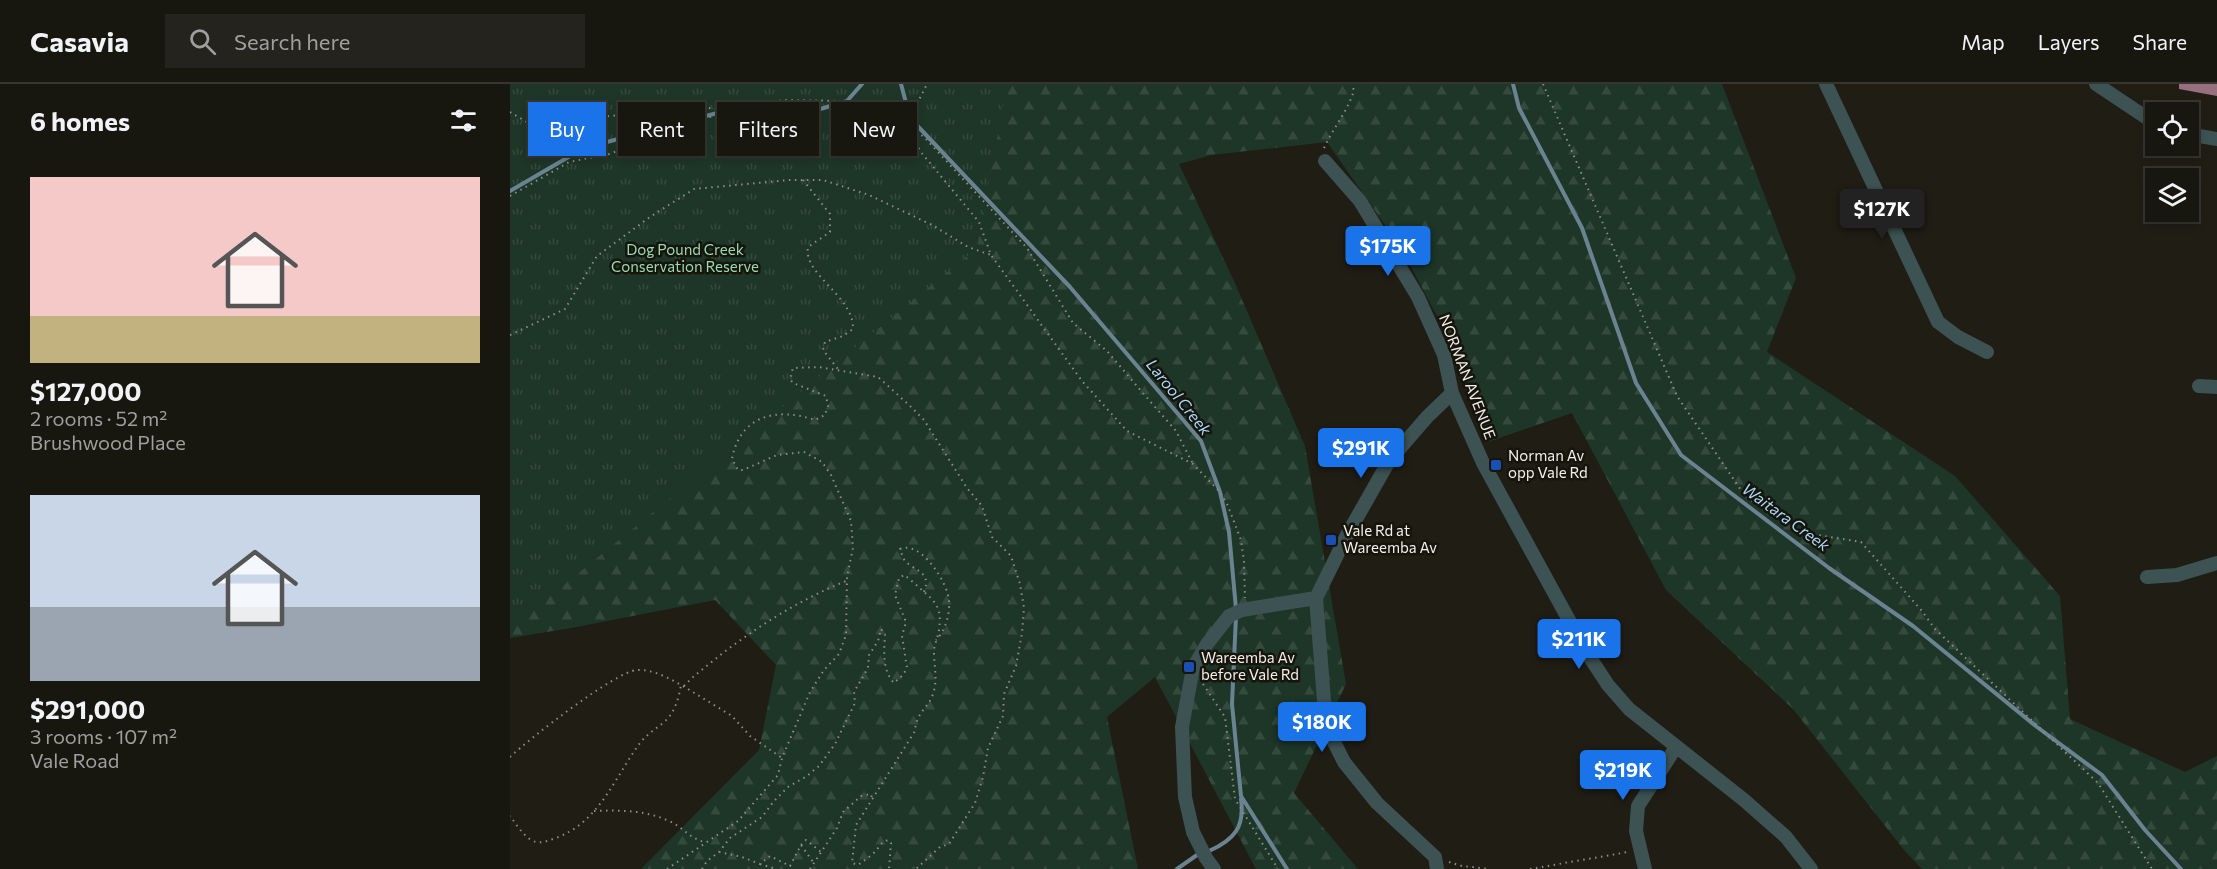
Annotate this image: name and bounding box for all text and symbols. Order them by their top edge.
search box [165,14,585,68]
text: Casavia [30,24,129,58]
icon: search [186,25,219,58]
text: Search here [234,28,350,55]
text: Map [1961,29,2005,54]
text: Layers [2038,29,2100,54]
text: Share [2133,29,2187,54]
chip: Buy [528,102,606,156]
chip: Rent [618,102,705,156]
chip: Filters [717,102,819,156]
chip: New [831,102,917,156]
map controls [2145,102,2199,222]
button: locate [2145,102,2199,156]
icon: filters [447,104,480,137]
text: 6 homes [30,105,130,136]
button: layers [2145,168,2199,222]
pin: $127K [1840,189,1924,240]
text: $127K [1854,196,1910,220]
icon: home [201,216,309,324]
pin: $175K [1346,226,1430,277]
text: $175K [1359,233,1417,257]
park label: Dog Pound Creek Conservation Reserve [611,240,759,275]
street label: NORMAN AVENUE [1436,312,1500,442]
water label: Larool Creek [1143,355,1216,439]
text: $127,000 [30,375,142,406]
text: 2 rooms · 52 m² [30,406,167,430]
pin: $291K [1319,428,1403,479]
text: Brushwood Place [30,430,186,454]
text: $291K [1332,435,1390,459]
place label: Norman Av opp Vale Rd [1508,446,1588,481]
marker: Norman Av opp Vale Rd [1489,458,1503,472]
water label: Waitara Creek [1739,479,1834,555]
place label: Vale Rd at Wareemba Av [1343,521,1437,556]
marker: Vale Rd at Wareemba Av [1324,533,1338,547]
icon: home [201,534,309,642]
pin: $211K [1537,619,1621,670]
text: $211K [1552,626,1606,650]
place label: Wareemba Av before Vale Rd [1201,648,1299,683]
marker: Wareemba Av before Vale Rd [1182,660,1196,674]
text: $291,000 [30,693,145,724]
pin: $180K [1280,702,1364,753]
text: $180K [1292,709,1352,733]
text: 3 rooms · 107 m² [30,724,177,748]
text: Vale Road [30,748,119,772]
pin: $219K [1581,750,1665,801]
text: $219K [1594,757,1652,781]

